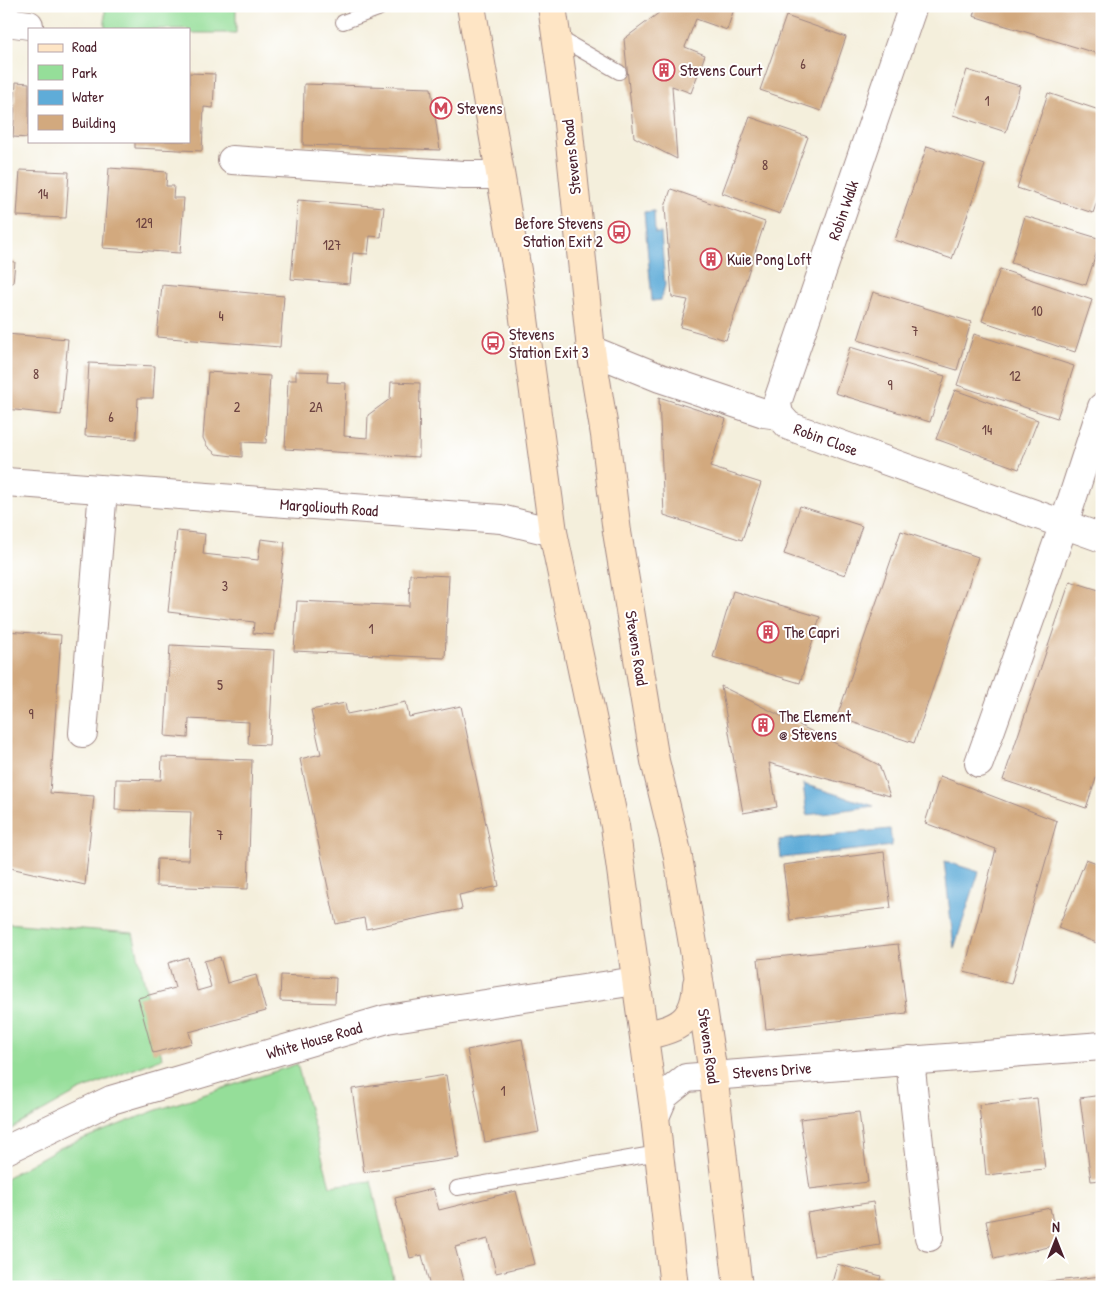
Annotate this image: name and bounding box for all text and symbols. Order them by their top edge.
legend [28,28,190,142]
text: Road [72,36,97,57]
house number: 6 [800,54,806,73]
building icon: Stevens Court [652,58,676,82]
place label: Stevens Court [680,59,763,81]
text: Park [72,62,97,83]
text: Water [72,86,104,107]
house number: 1 [984,91,990,110]
metro station icon: Stevens [429,96,453,120]
place label: Stevens [457,97,502,119]
text: Building [72,112,116,133]
street label: Stevens Road [556,118,586,196]
house number: 8 [762,155,768,174]
street label: Robin Walk [823,177,864,243]
house number: 14 [38,184,48,203]
place label: Before Stevens Station Exit 2 [515,212,603,252]
house number: 129 [136,213,152,232]
bus stop icon: Before Stevens Station Exit 2 [607,220,631,244]
house number: 127 [323,235,341,254]
building icon: Kuie Pong Loft [699,247,723,271]
place label: Kuie Pong Loft [727,248,812,270]
house number: 10 [1031,301,1043,320]
house number: 4 [218,306,224,325]
house number: 7 [912,321,919,340]
place label: Stevens Station Exit 3 [509,323,589,363]
bus stop icon: Stevens Station Exit 3 [481,331,505,355]
house number: 8 [33,364,39,383]
house number: 12 [1009,366,1021,385]
house number: 9 [887,375,893,394]
house number: 2 [234,397,241,416]
house number: 2A [309,397,323,416]
house number: 6 [108,407,114,426]
street label: Robin Close [791,417,862,461]
house number: 14 [982,420,992,439]
street label: Margoliouth Road [279,493,379,521]
house number: 3 [222,576,228,595]
street label: Stevens Road [620,609,654,687]
house number: 1 [368,619,374,638]
building icon: The Capri [756,620,780,644]
place label: The Capri [784,621,840,643]
house number: 5 [217,675,223,694]
house number: 9 [28,704,34,723]
place label: The Element @ Stevens [779,705,851,745]
building icon: The Element @ Stevens [751,713,775,737]
house number: 7 [217,825,224,844]
street label: Stevens Road [693,1007,725,1085]
street label: White House Road [264,1016,364,1064]
street label: Stevens Drive [732,1056,813,1084]
house number: 1 [500,1081,506,1100]
north arrow [1030,1216,1080,1266]
text: N [1052,1217,1060,1236]

